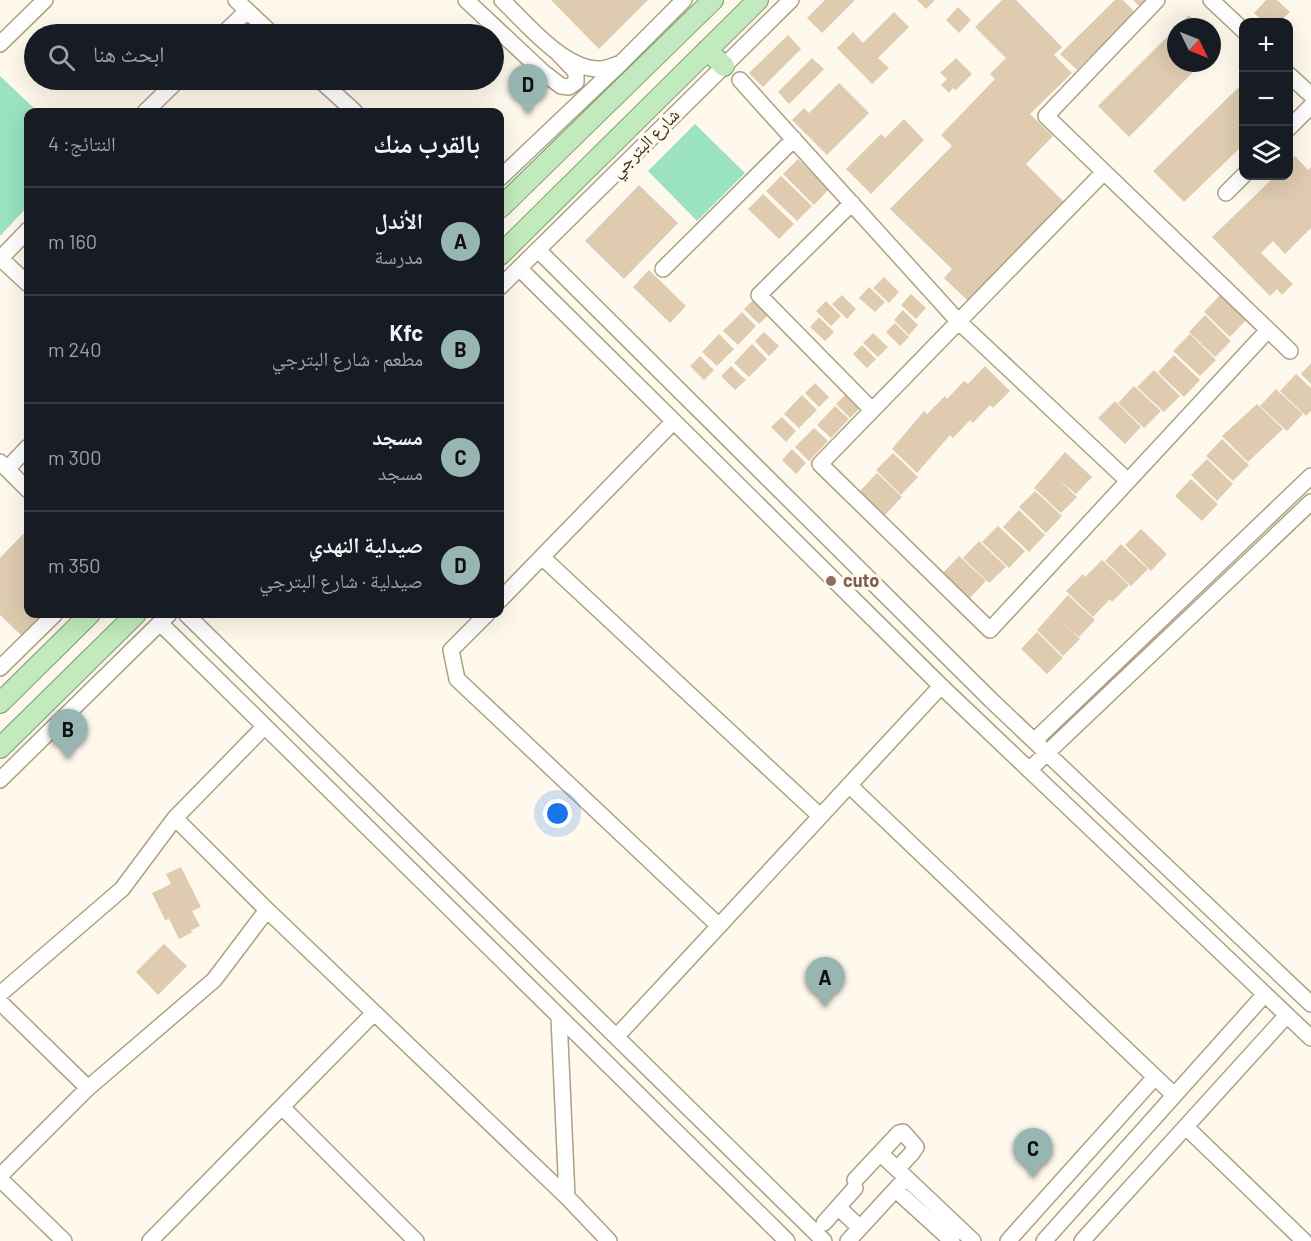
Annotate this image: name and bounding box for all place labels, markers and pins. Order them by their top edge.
pin: D [508,64,548,114]
place label: cuto [843,569,879,591]
marker: cuto [824,574,838,588]
pin: B [48,710,88,759]
pin: A [806,958,844,1007]
pin: C [1014,1128,1052,1178]

